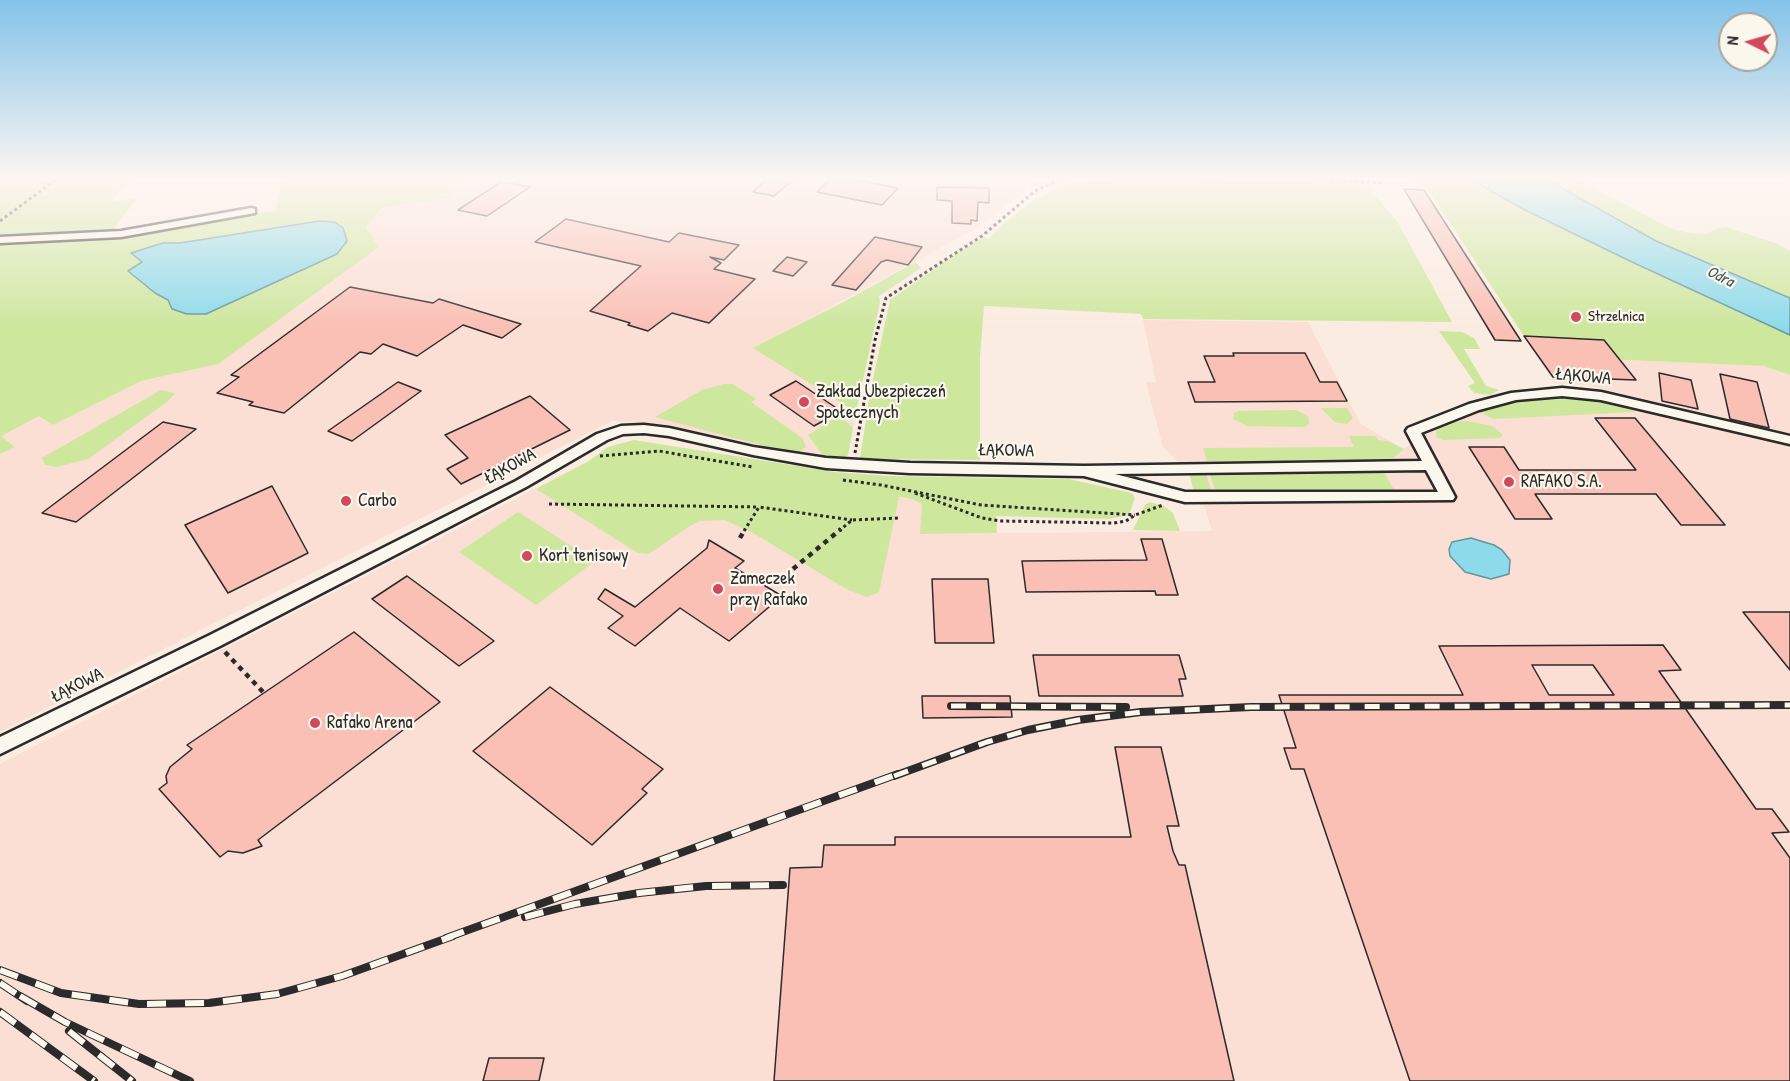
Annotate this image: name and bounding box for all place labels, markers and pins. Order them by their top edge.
place label: Strzelnica [1588,308,1644,326]
marker: Strzelnica [1569,310,1583,324]
place label: Zakład Ubezpieczeń Społecznych [816,381,946,424]
marker: Zakład Ubezpieczeń Społecznych [797,395,811,409]
place label: RAFAKO S.A. [1521,471,1602,493]
marker: RAFAKO S.A. [1502,475,1516,489]
place label: Carbo [358,490,397,512]
marker: Carbo [339,494,353,508]
place label: Kort tenisowy [539,545,629,567]
marker: Kort tenisowy [520,549,534,563]
place label: Zameczek przy Rafako [730,568,808,610]
marker: Zameczek przy Rafako [711,582,725,596]
place label: Rafako Arena [327,712,413,734]
marker: Rafako Arena [308,716,322,730]

